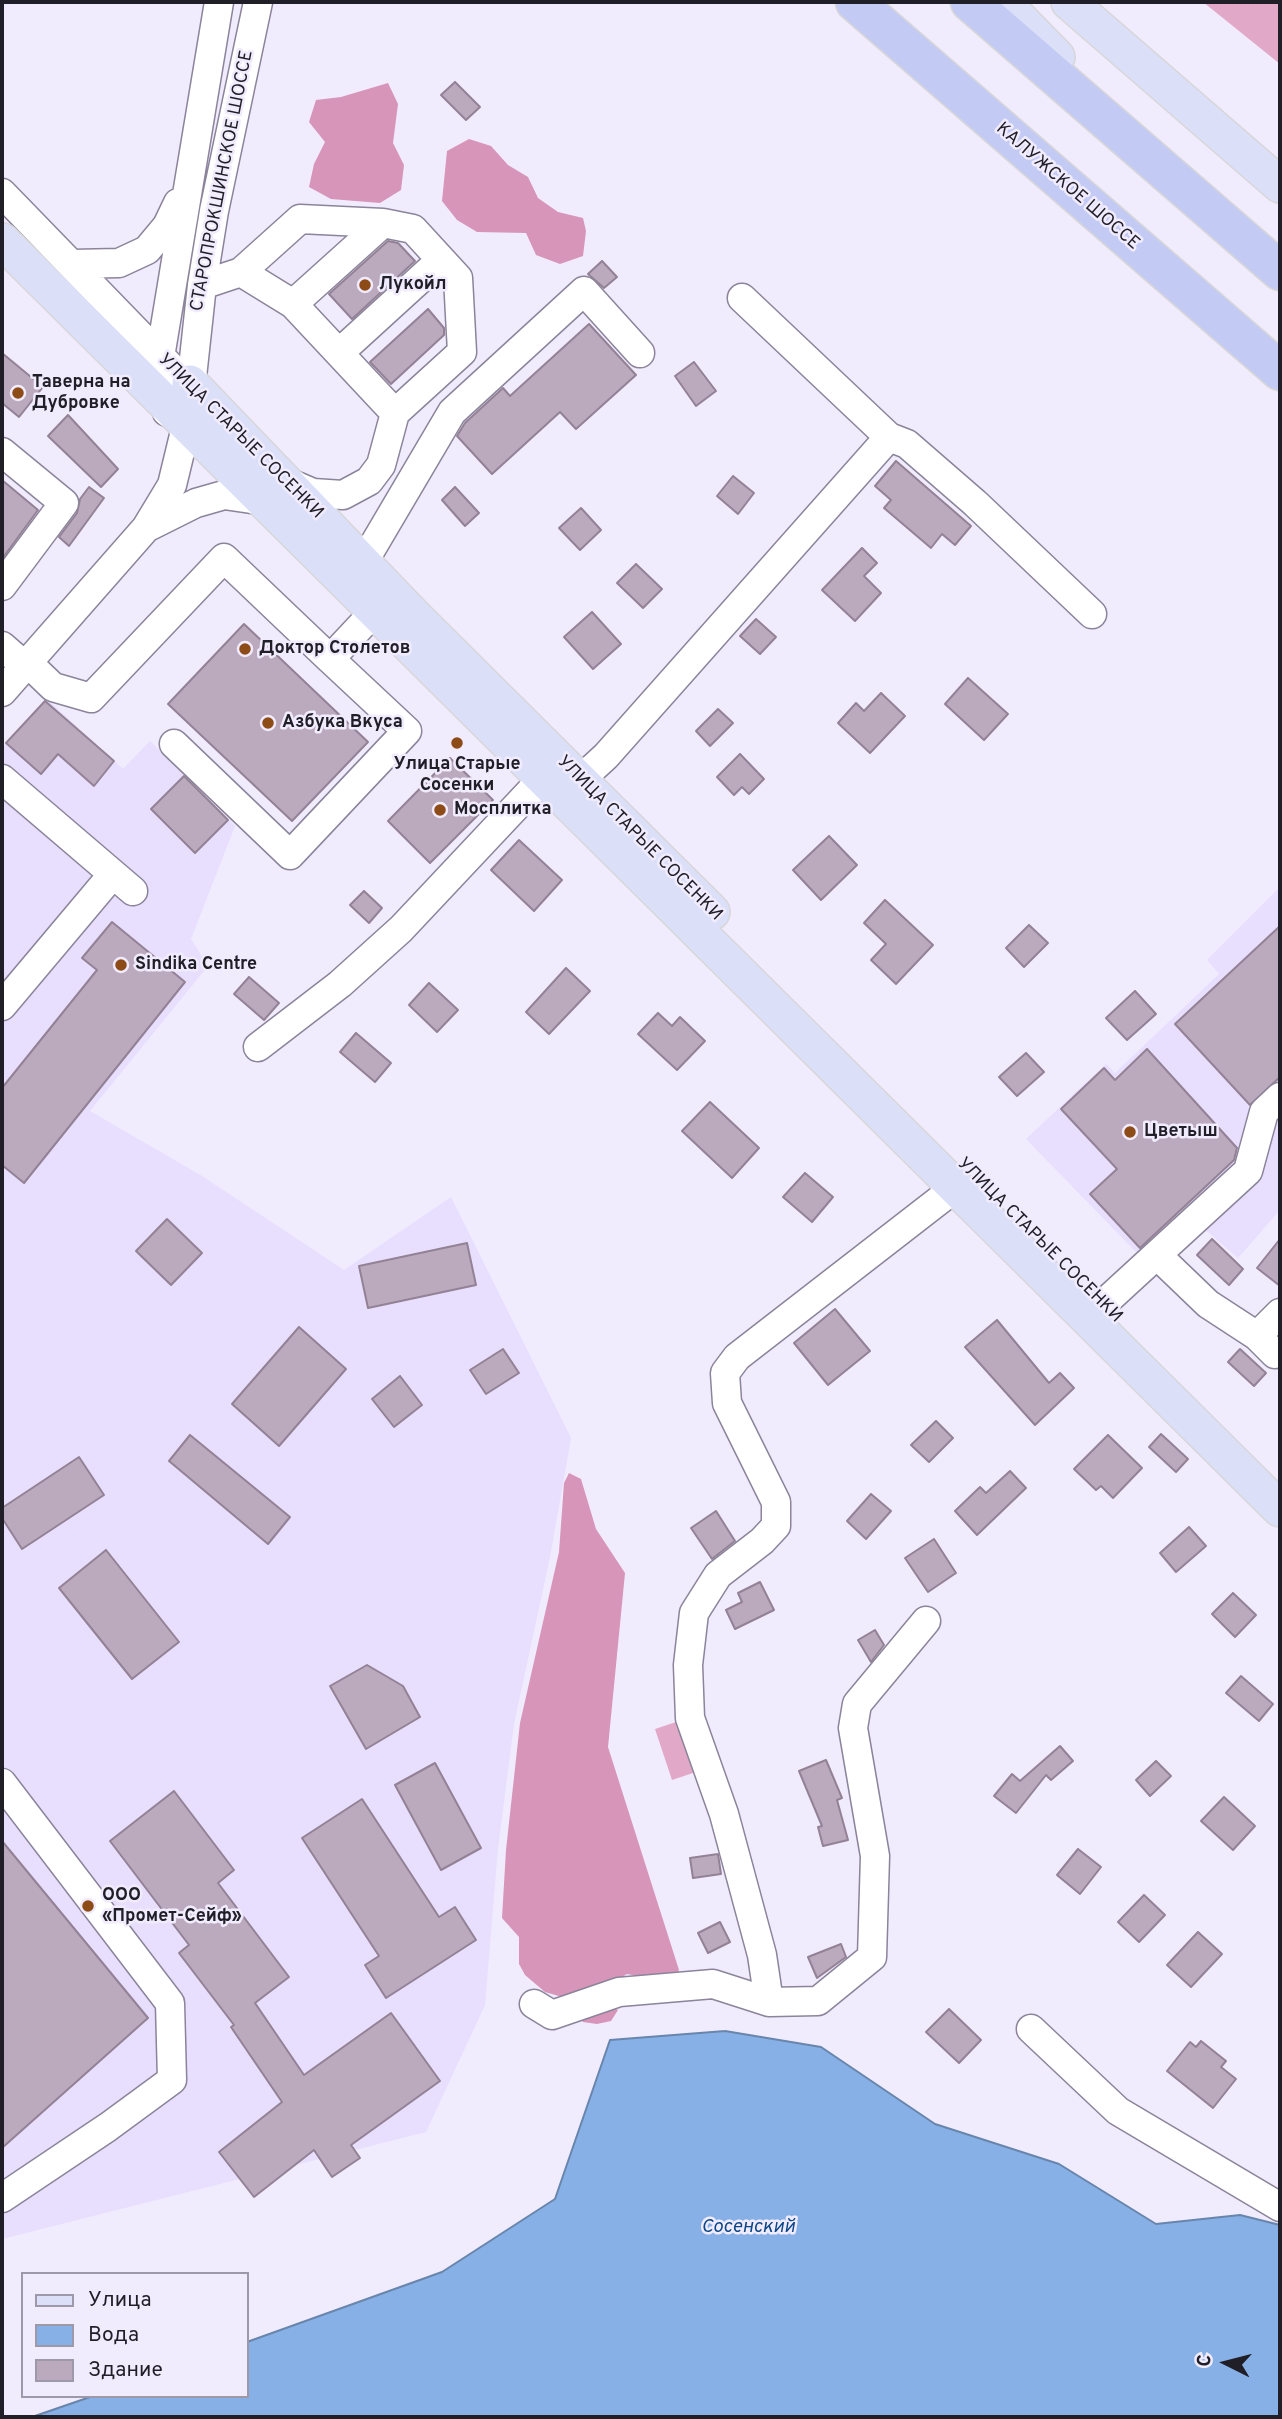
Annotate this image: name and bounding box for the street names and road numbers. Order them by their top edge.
street label: СТАРОПРОКШИНСКОЕ ШОССЕ [187,49,259,313]
street label: КАЛУЖСКОЕ ШОССЕ [991,119,1143,255]
street label: УЛИЦА СТАРЫЕ СОСЕНКИ [153,350,327,524]
street label: УЛИЦА СТАРЫЕ СОСЕНКИ [552,752,726,926]
street label: УЛИЦА СТАРЫЕ СОСЕНКИ [952,1154,1126,1328]

